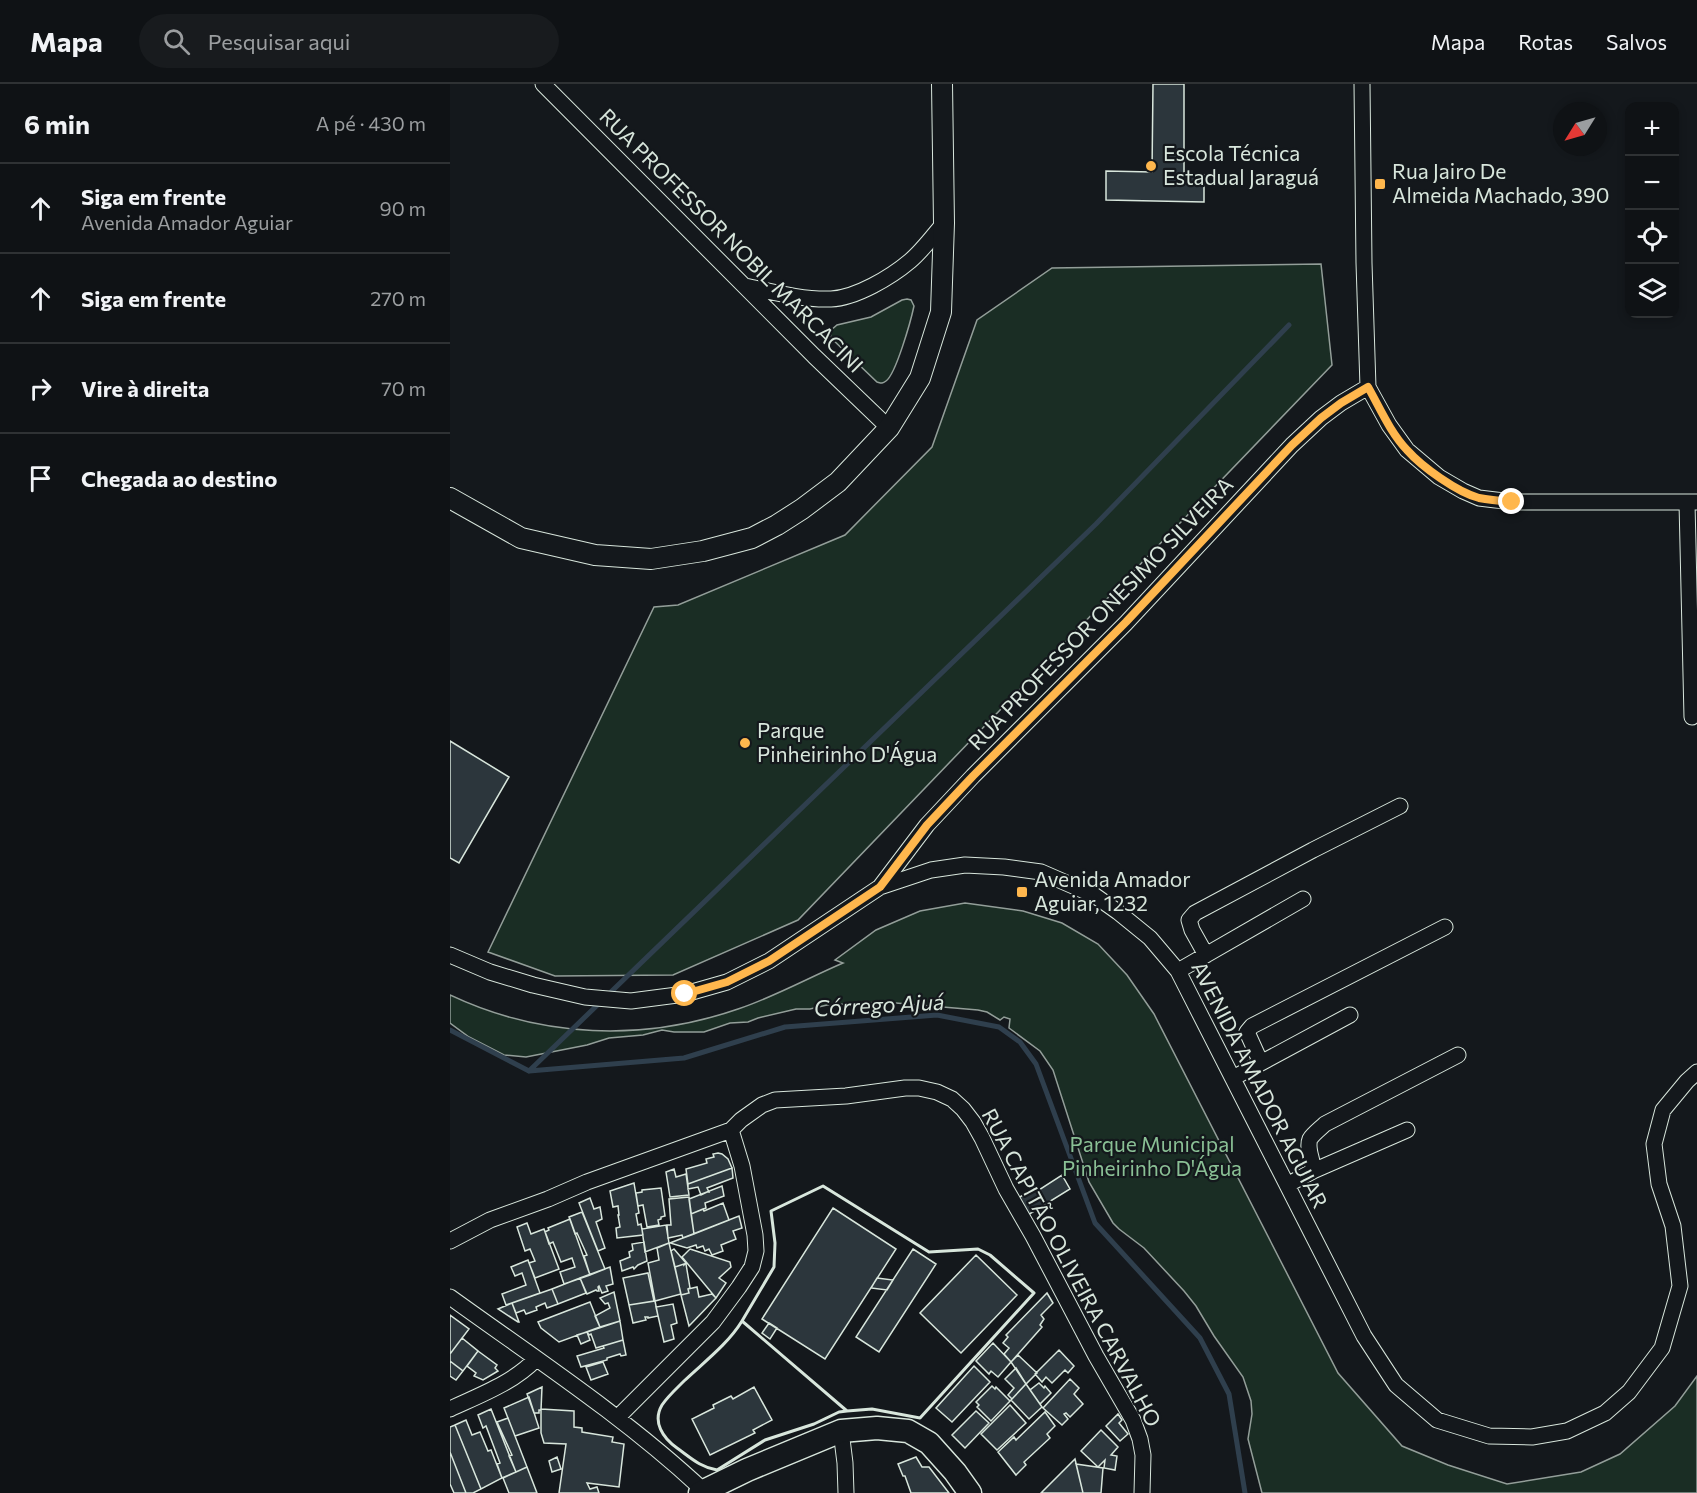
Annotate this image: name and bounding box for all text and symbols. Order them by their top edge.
search box [139,14,559,68]
text: Mapa [30,24,103,58]
icon: search [160,25,193,58]
text: Pesquisar aqui [208,28,350,55]
text: Mapa [1431,29,1485,54]
text: Rotas [1518,29,1573,54]
text: Salvos [1606,29,1667,54]
north arrow [1553,102,1607,156]
map controls [1625,102,1679,318]
button: + [1625,102,1679,156]
street label: RUA PROFESSOR NOBIL MARCACINI [595,103,869,377]
text: 6 min [24,108,90,139]
text: A pé · 430 m [316,111,426,135]
place label: Escola Técnica Estadual Jaraguá [1163,140,1319,189]
button: − [1625,156,1679,210]
place label: Rua Jairo De Almeida Machado, 390 [1392,158,1609,207]
marker: Escola Técnica Estadual Jaraguá [1144,159,1158,173]
marker: Rua Jairo De Almeida Machado, 390 [1373,177,1387,191]
text: Siga em frente [81,183,226,210]
icon: ahead [24,192,57,225]
text: 90 m [380,196,426,220]
text: Avenida Amador Aguiar [81,210,293,234]
button: locate [1625,210,1679,264]
button: layers [1625,264,1679,318]
icon: ahead [24,282,57,315]
text: Siga em frente [81,285,226,312]
text: 270 m [370,286,426,310]
icon: right [24,372,57,405]
text: Vire à direita [81,375,209,402]
text: 70 m [381,376,426,400]
icon: arrive [24,462,57,495]
text: Chegada ao destino [81,465,277,492]
street label: RUA PROFESSOR ONESIMO SILVEIRA [963,471,1237,755]
route end [1498,488,1524,514]
place label: Parque Pinheirinho D'Água [757,717,937,766]
marker: Parque Pinheirinho D'Água [738,736,752,750]
place label: Avenida Amador Aguiar, 1232 [1034,866,1191,915]
marker: Avenida Amador Aguiar, 1232 [1015,885,1029,899]
street label: AVENIDA AMADOR AGUIAR [1187,957,1334,1212]
route start [671,980,697,1006]
water label: Córrego Ajuá [813,988,945,1021]
street label: RUA CAPITÃO OLIVEIRA CARVALHO [978,1104,1167,1431]
park label: Parque Municipal Pinheirinho D'Água [1062,1131,1242,1180]

